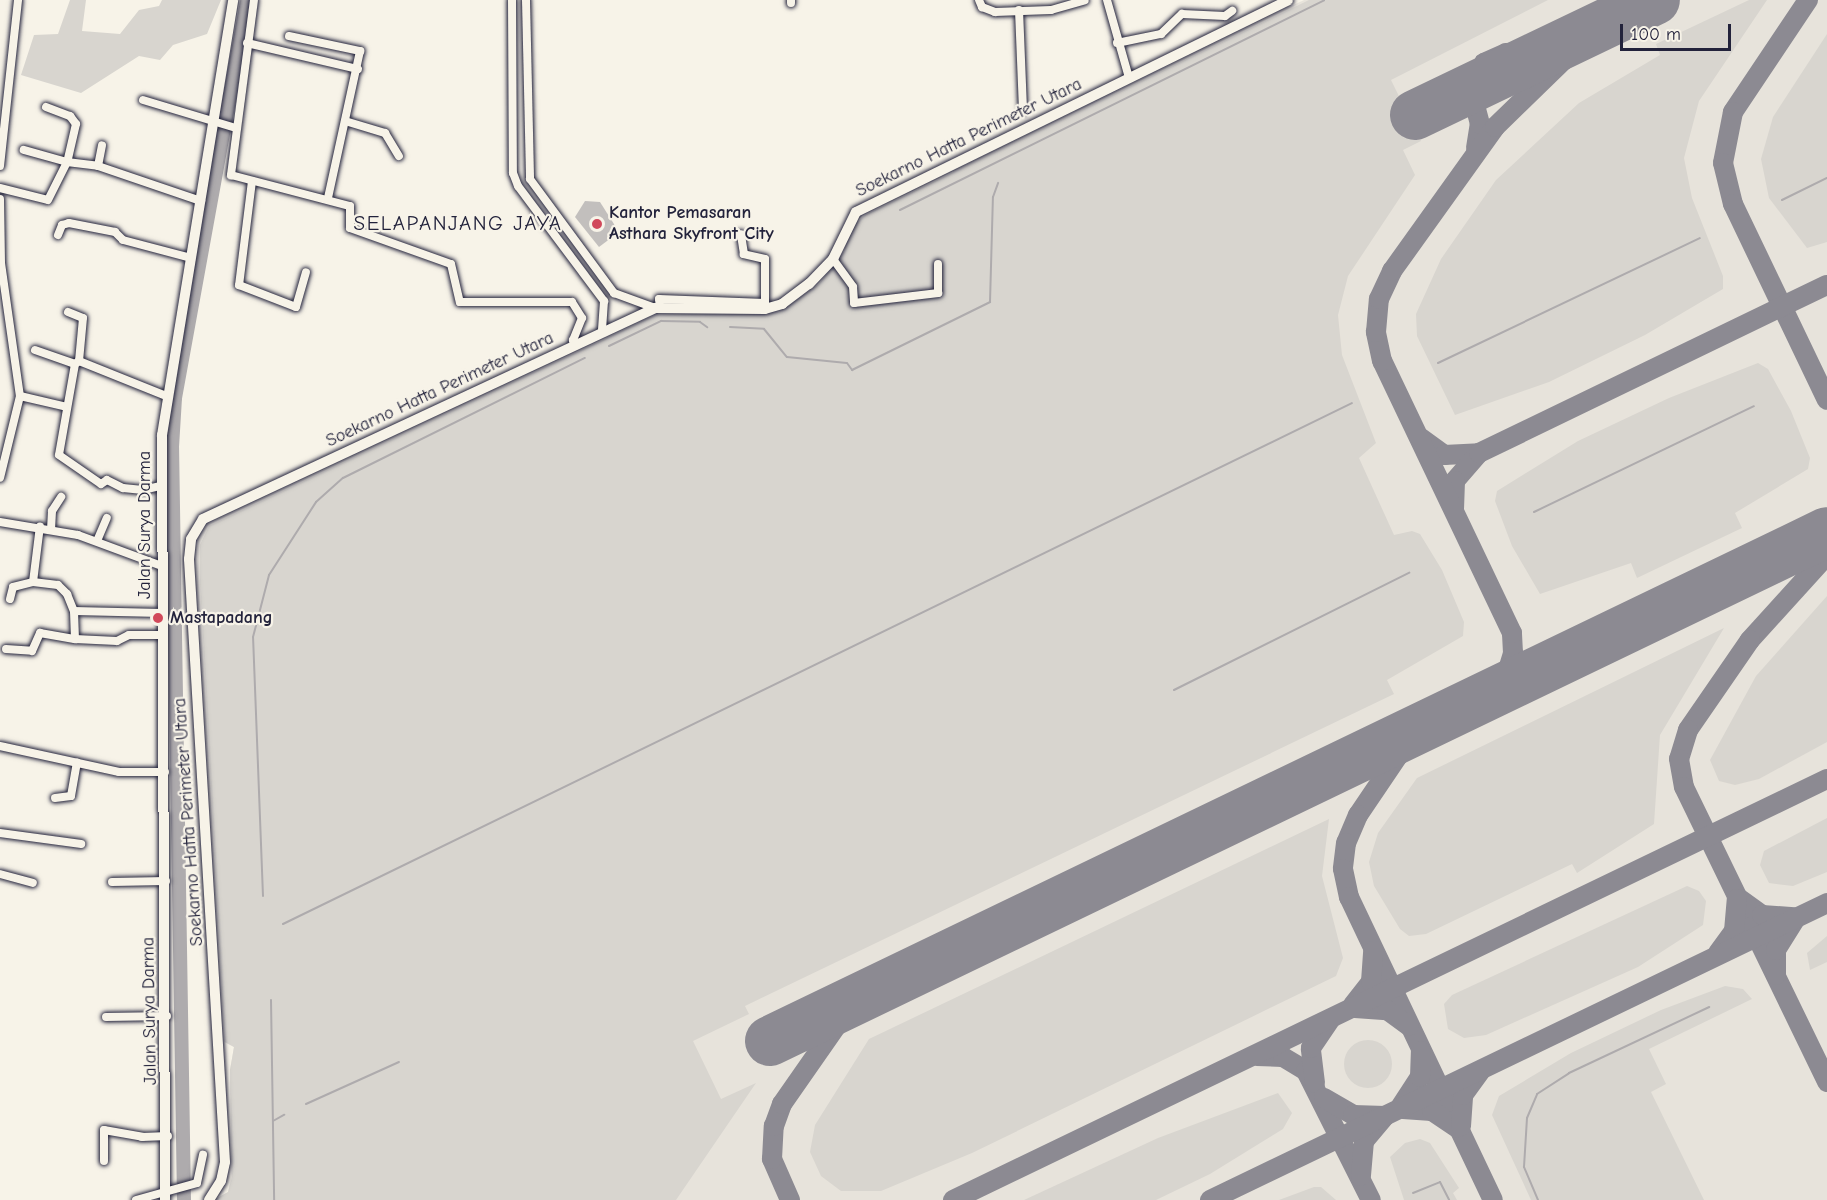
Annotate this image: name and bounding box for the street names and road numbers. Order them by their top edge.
street label: Soekarno Hatta Perimeter Utara [852,74,1086,202]
street label: Soekarno Hatta Perimeter Utara [323,328,557,452]
street label: Jalan Surya Darma [134,451,156,599]
street label: Soekarno Hatta Perimeter Utara [170,697,208,947]
street label: Jalan Surya Darma [138,937,162,1085]

